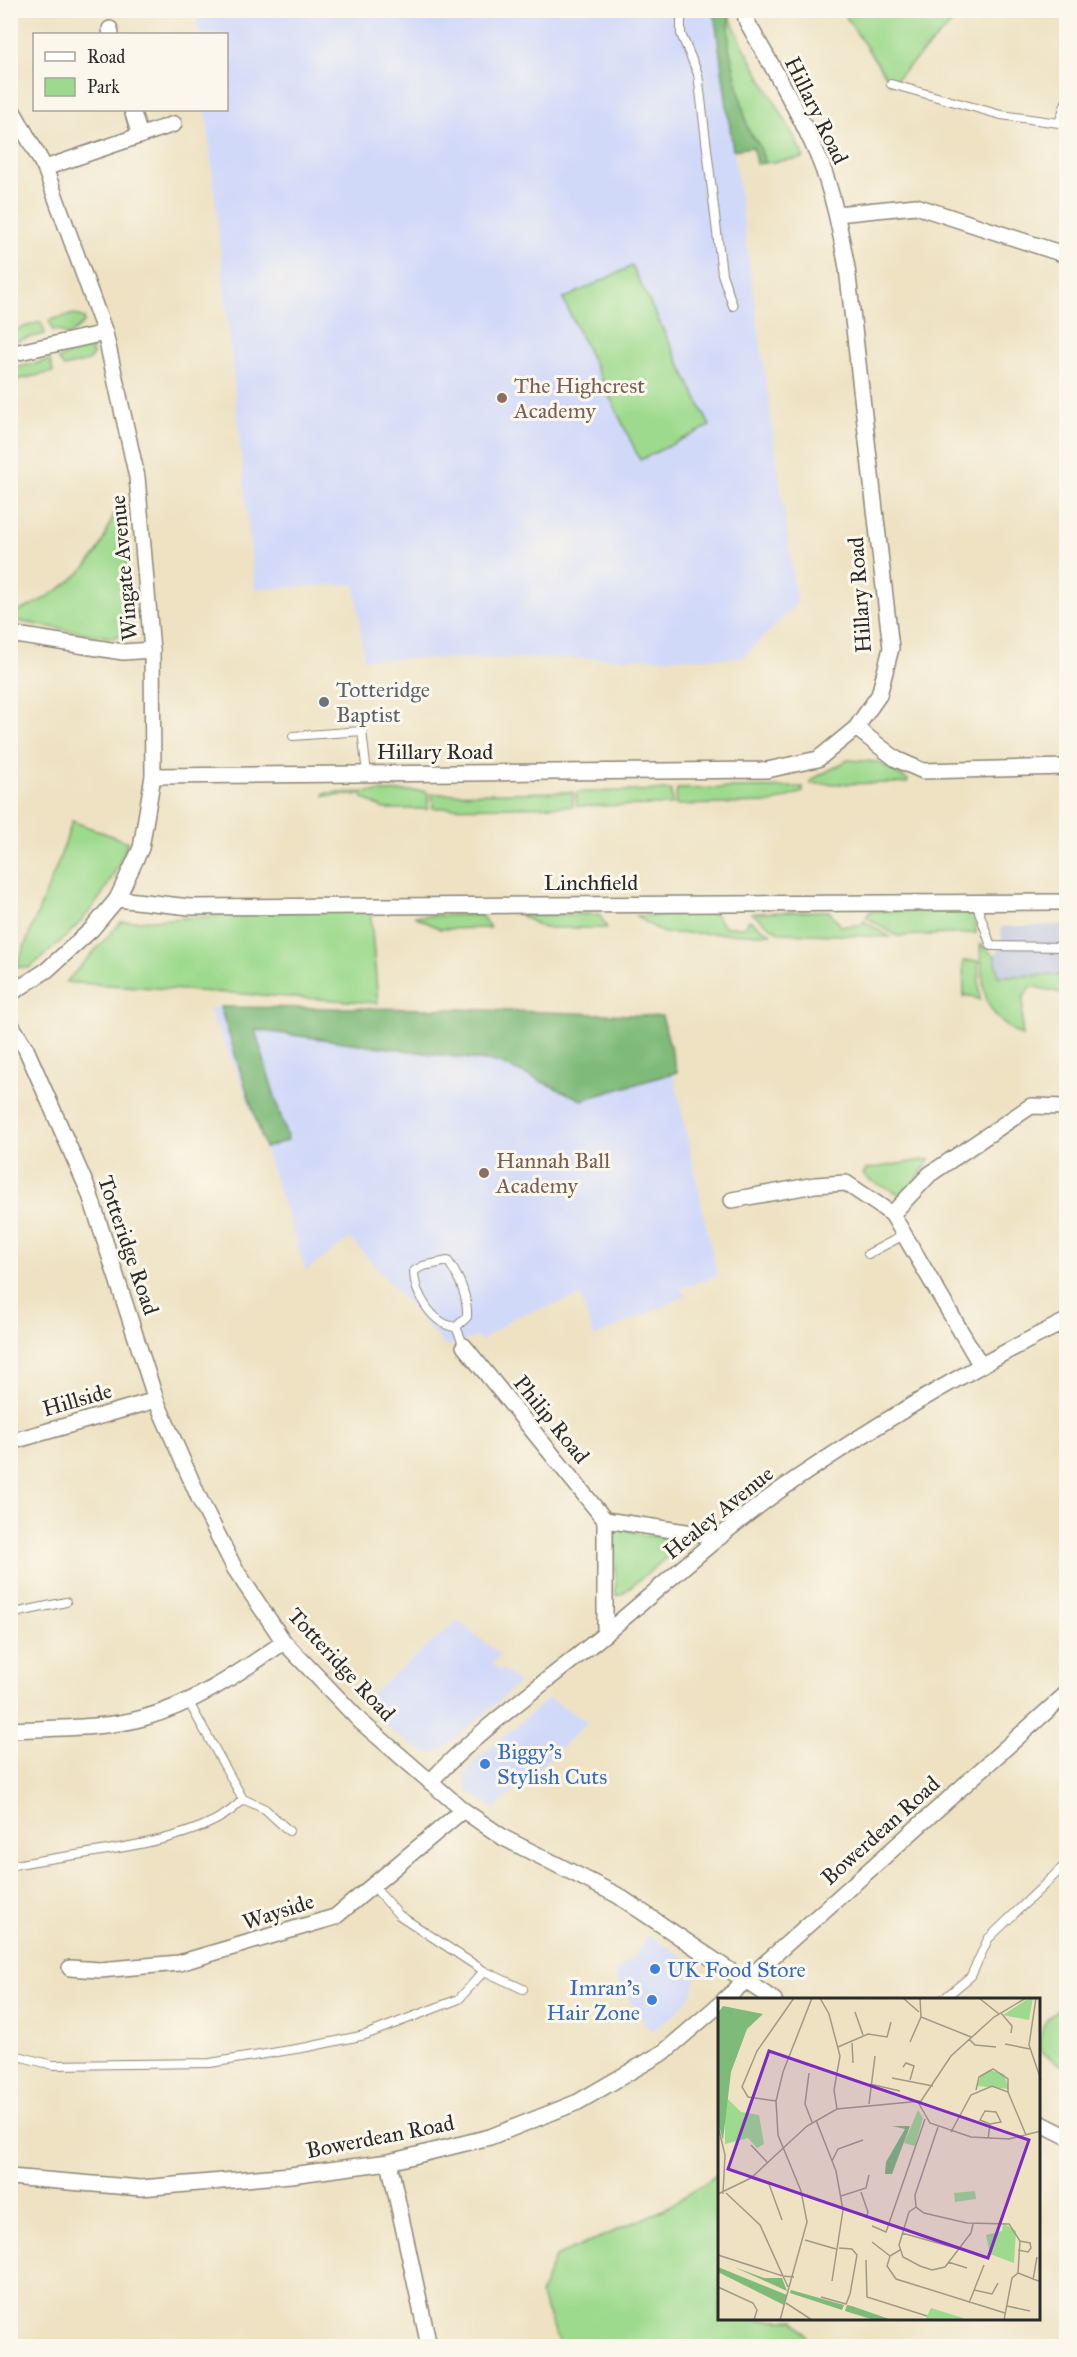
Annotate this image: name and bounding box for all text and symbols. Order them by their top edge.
legend [33,33,228,111]
text: Road [87,46,125,68]
street label: Hillary Road [779,52,854,168]
text: Park [87,76,120,98]
place label: The Highcrest Academy [513,372,645,424]
marker: The Highcrest Academy [495,391,509,405]
street label: Wingate Avenue [104,494,143,642]
street label: Hillary Road [842,536,877,654]
place label: Totteridge Baptist [336,676,430,728]
marker: Totteridge Baptist [317,695,331,709]
street label: Hillary Road [377,738,493,765]
street label: Linchfield [544,869,638,896]
place label: Hannah Ball Academy [495,1147,610,1199]
marker: Hannah Ball Academy [477,1166,491,1180]
street label: Totteridge Road [92,1172,165,1318]
street label: Philip Road [508,1370,595,1469]
street label: Hillside [39,1377,115,1422]
street label: Healey Avenue [658,1460,779,1565]
street label: Totteridge Road [282,1602,401,1727]
place label: Biggy's Stylish Cuts [497,1738,607,1790]
marker: Biggy's Stylish Cuts [478,1757,492,1771]
street label: Bowerdean Road [815,1770,945,1891]
street label: Wayside [239,1887,317,1936]
place label: UK Food Store [667,1956,806,1983]
marker: UK Food Store [648,1962,662,1976]
place label: Imran's Hair Zone [547,1974,640,2026]
marker: Imran's Hair Zone [645,1993,659,2007]
inset map [718,1998,1041,2321]
street label: Bowerdean Road [304,2109,456,2164]

